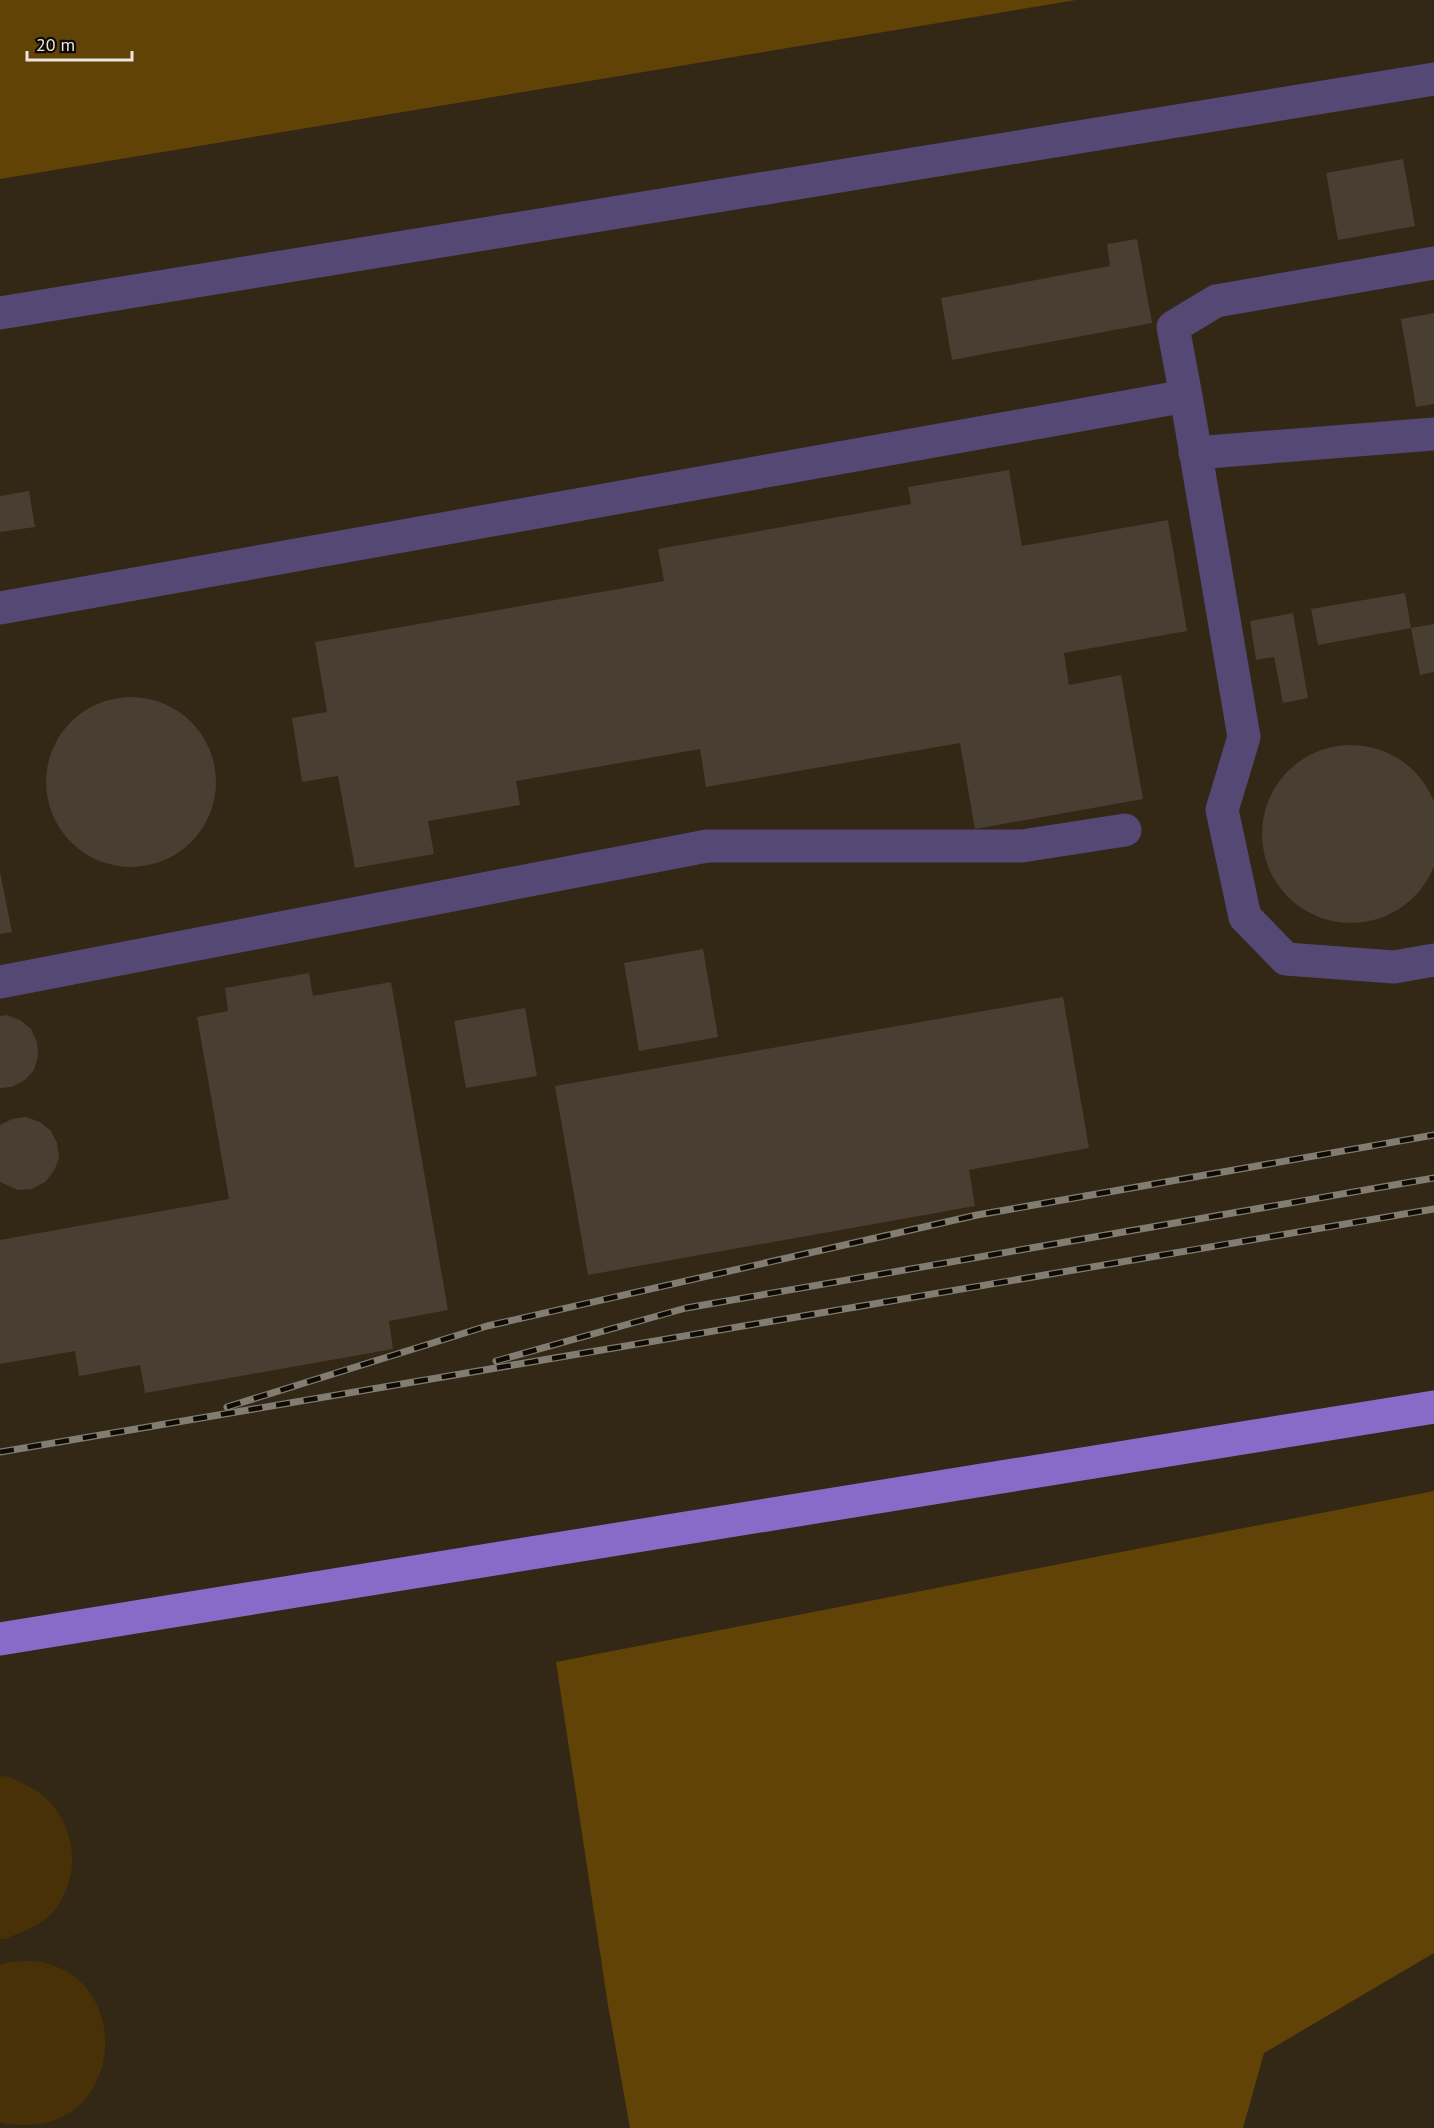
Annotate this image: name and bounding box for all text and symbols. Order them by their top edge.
scale bar [27,24,132,62]
text: 20 m [36,33,75,56]

